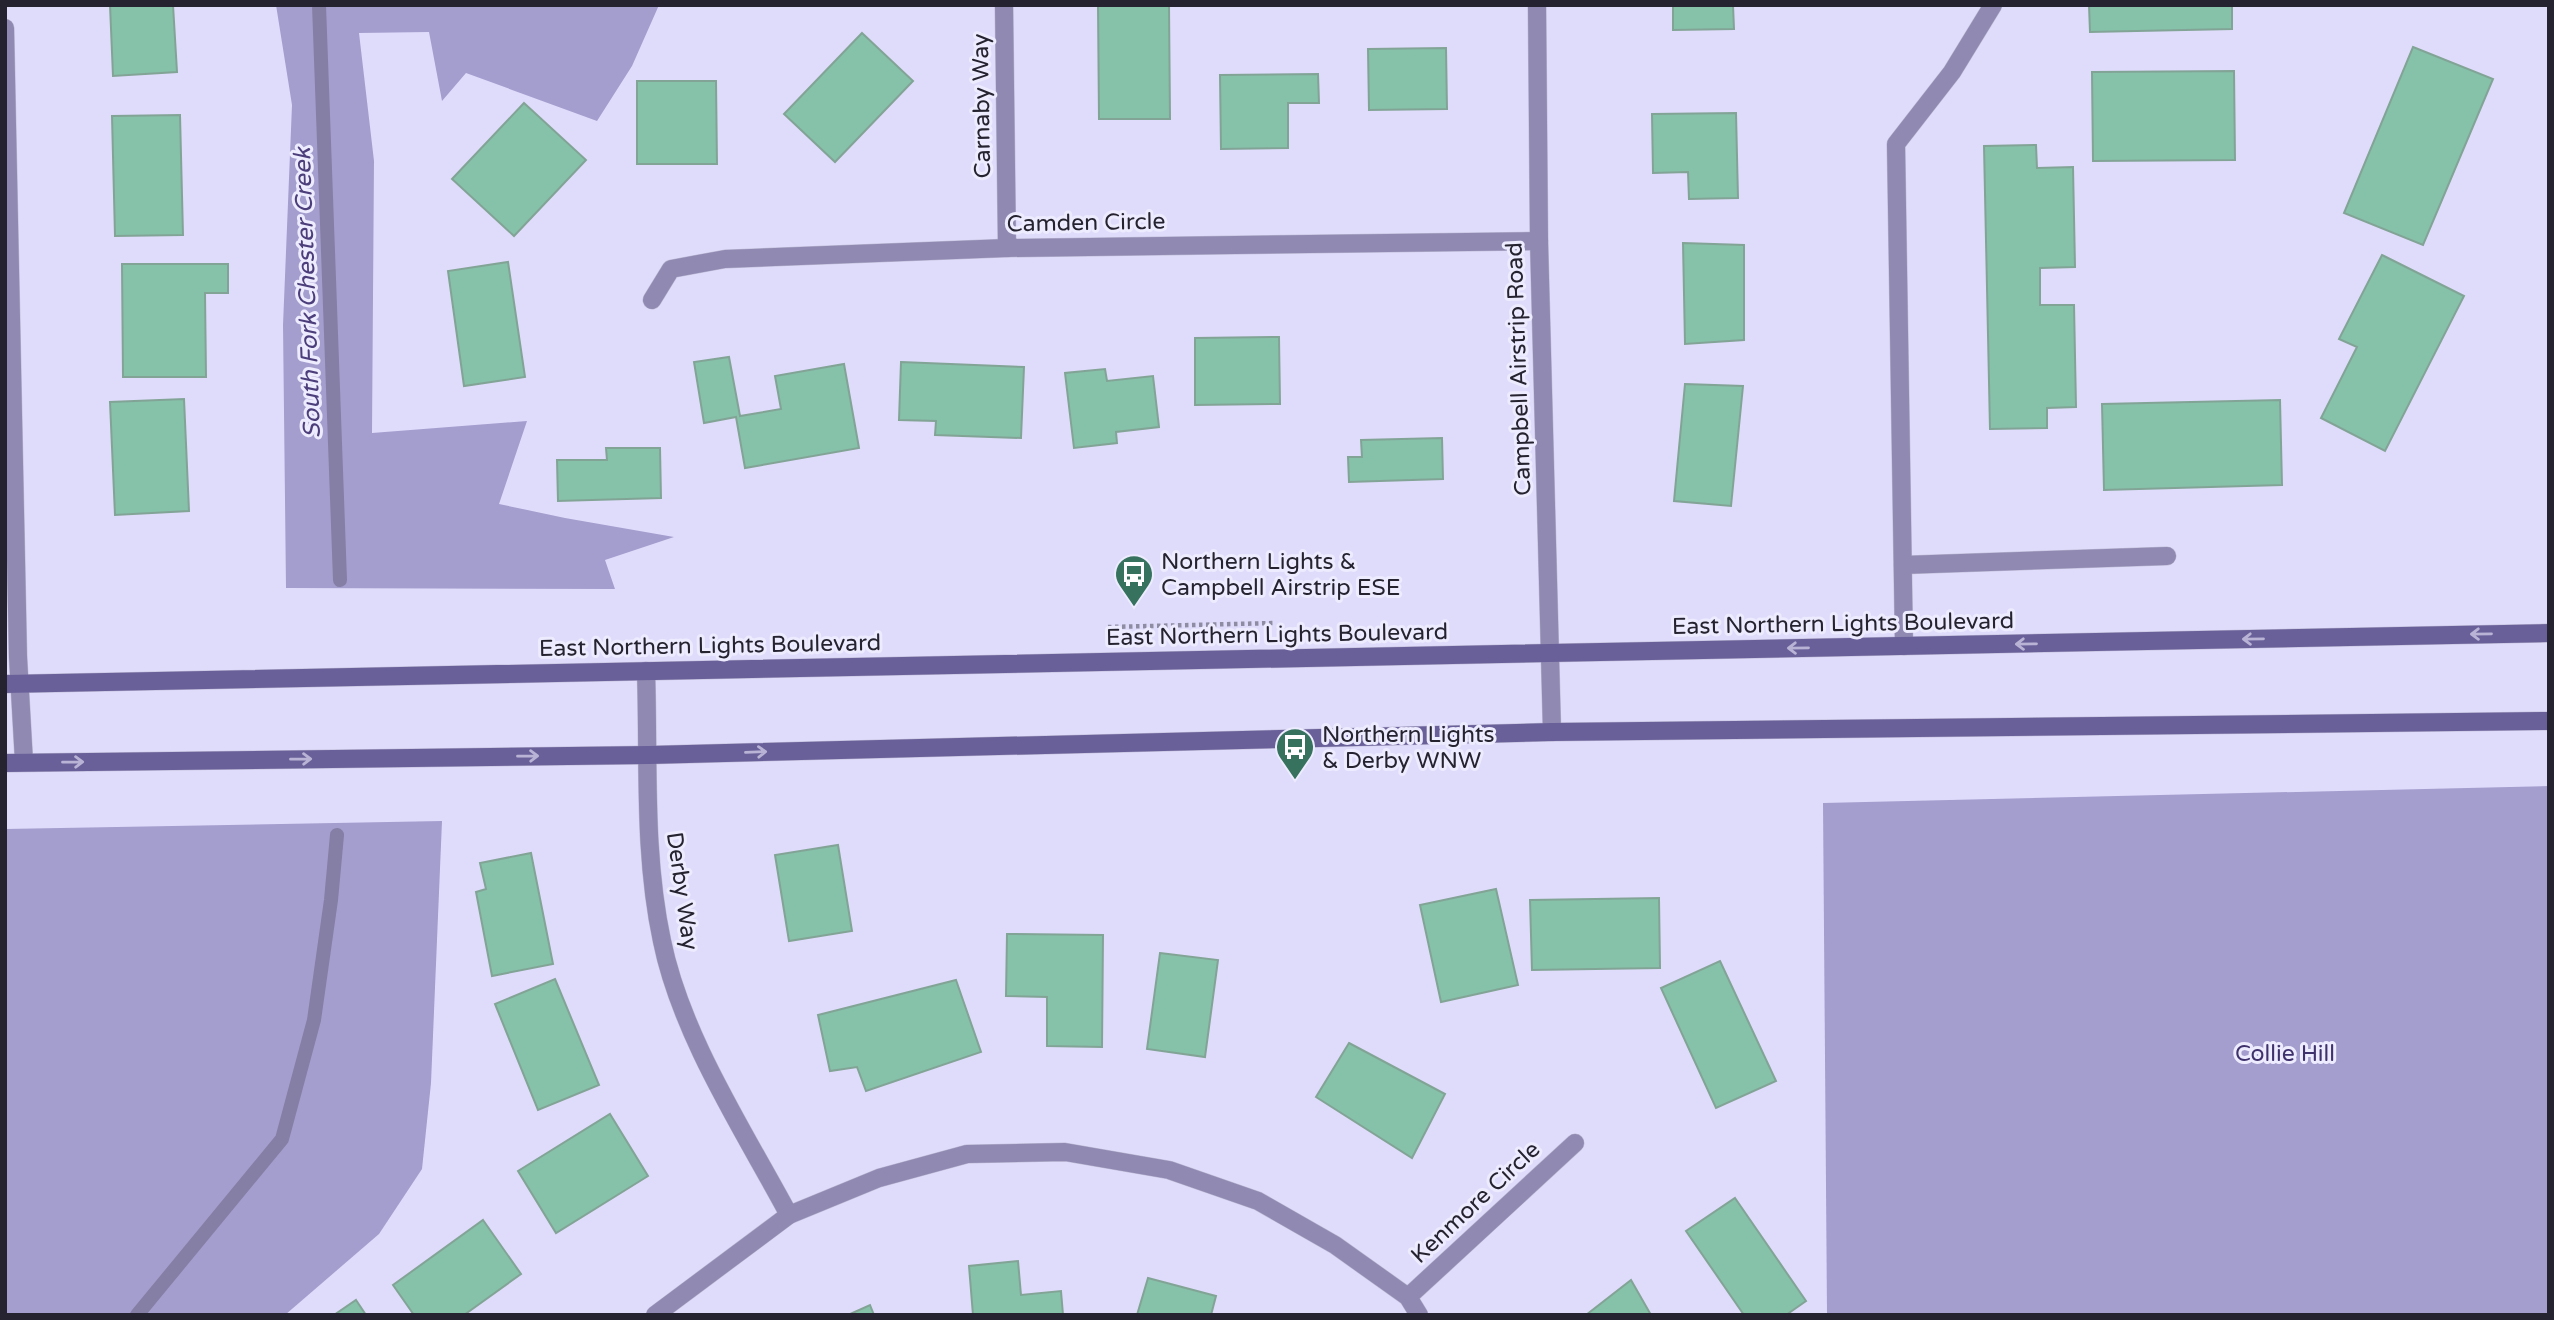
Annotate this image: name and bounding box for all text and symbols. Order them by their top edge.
street label: Carnaby Way [967,33,997,179]
water label: South Fork Chester Creek [288,145,327,439]
street label: Camden Circle [1006,208,1166,238]
street label: Campbell Airstrip Road [1501,242,1537,496]
place label: Northern Lights & Campbell Airstrip ESE [1161,548,1400,602]
bus stop icon: Northern Lights & Campbell Airstrip ESE [1113,553,1155,608]
street label: East Northern Lights Boulevard [1672,607,2014,641]
street label: East Northern Lights Boulevard [1106,618,1448,652]
one-way arrow [2469,628,2492,641]
street label: East Northern Lights Boulevard [539,629,881,663]
one-way arrow [2242,632,2265,646]
one-way arrow [2014,637,2037,650]
one-way arrow [1787,642,1810,655]
place label: Northern Lights & Derby WNW [1322,721,1495,775]
bus stop icon: Northern Lights & Derby WNW [1274,726,1316,781]
one-way arrow [744,745,767,759]
one-way arrow [517,749,540,763]
one-way arrow [289,752,312,766]
one-way arrow [62,755,85,768]
street label: Derby Way [660,830,704,952]
park label: Collie Hill [2235,1040,2335,1068]
street label: Kenmore Circle [1405,1136,1546,1270]

